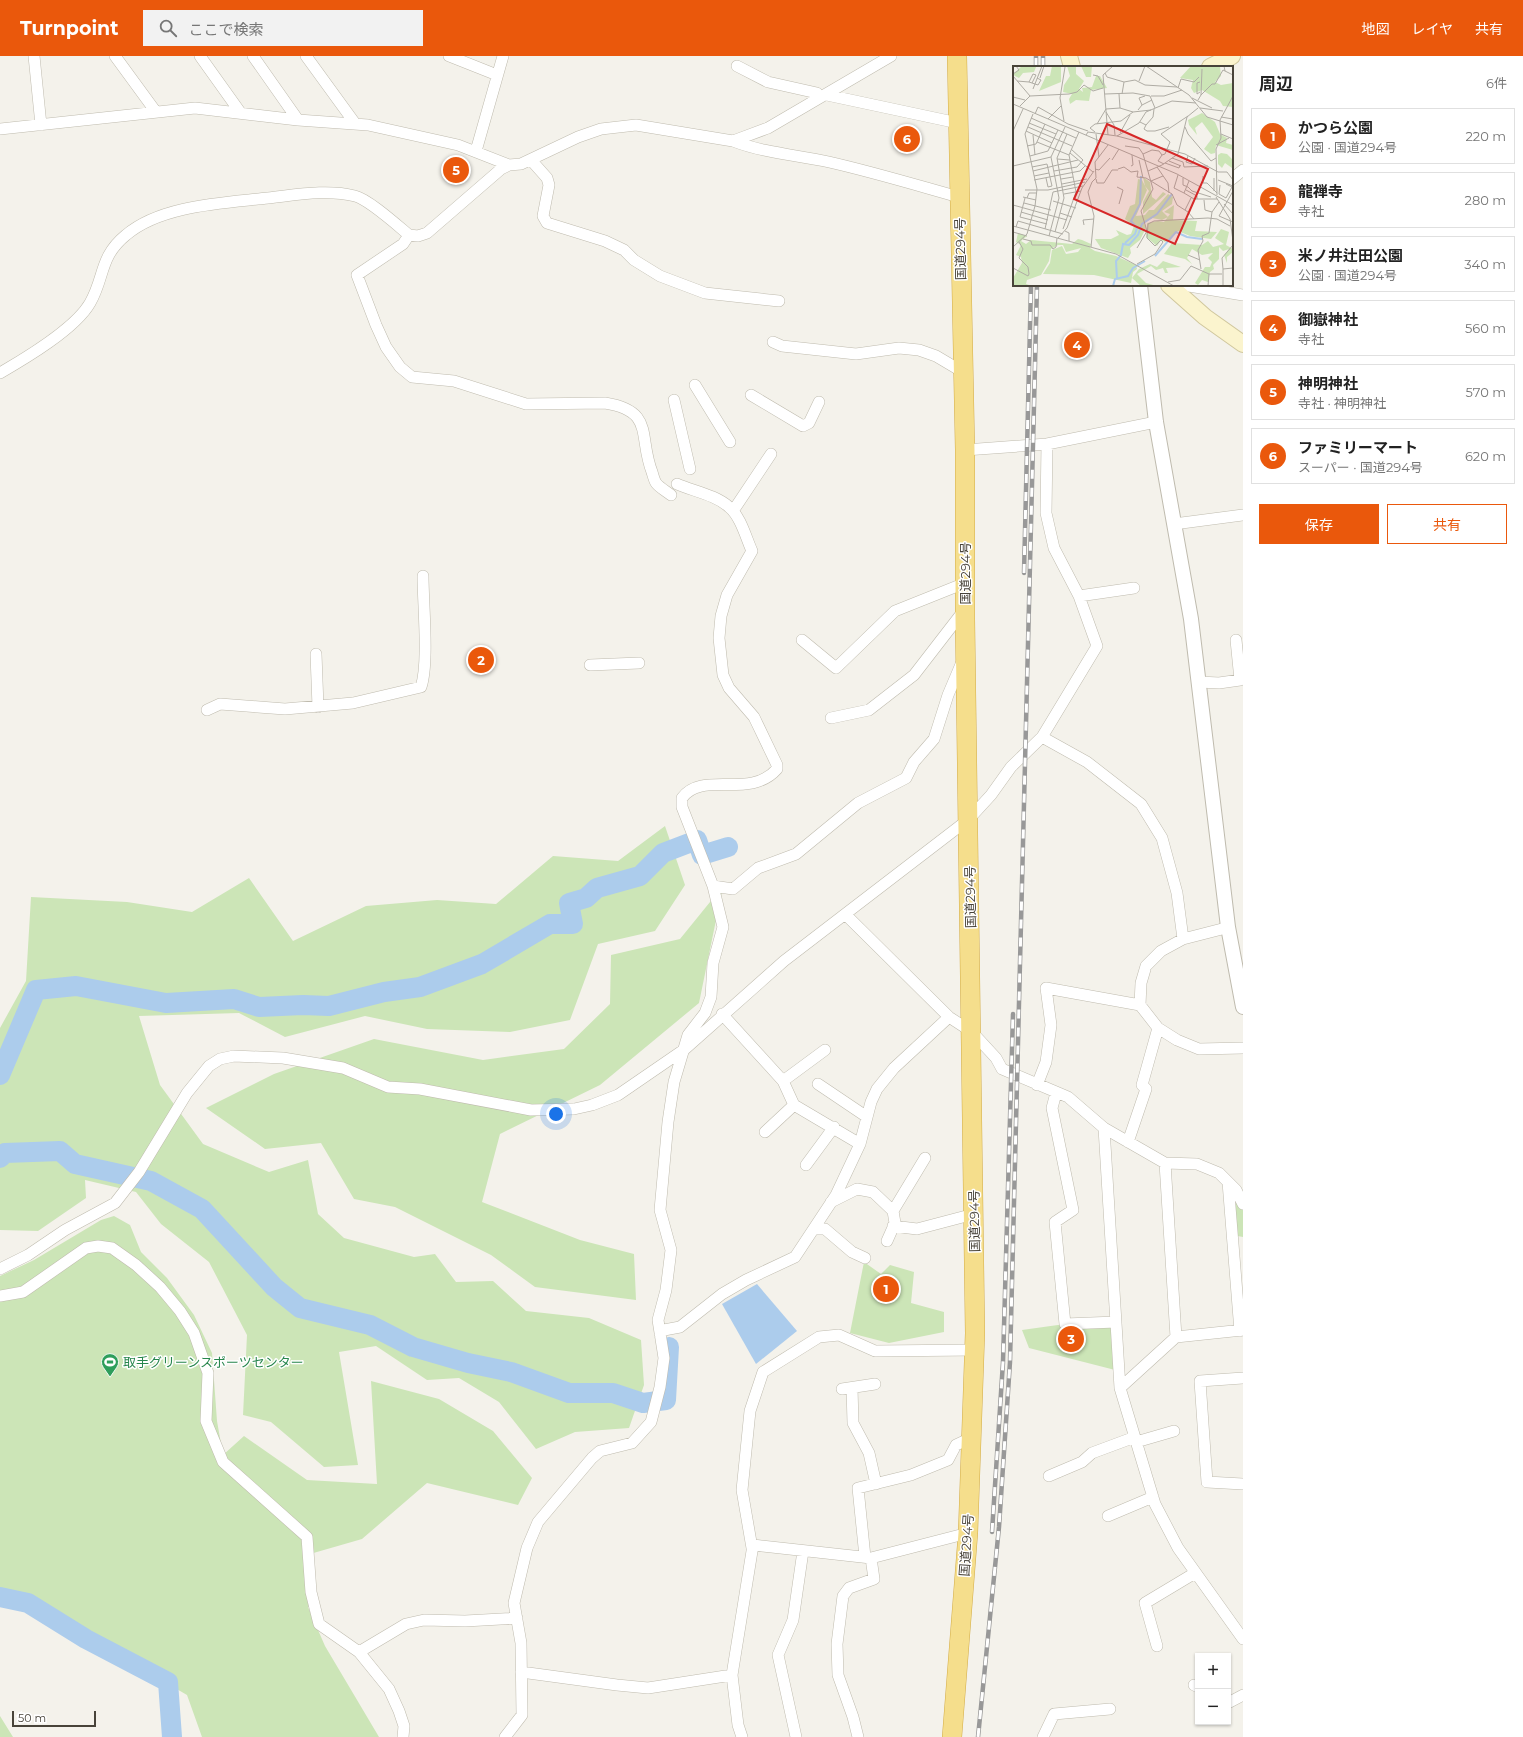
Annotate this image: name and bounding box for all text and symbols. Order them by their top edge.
search box [143,10,423,46]
text: Turnpoint [20,17,119,40]
icon: search [157,17,179,39]
text: ここで検索 [189,20,264,39]
text: 地図 [1361,20,1389,38]
text: レイヤ [1411,20,1453,38]
text: 共有 [1475,20,1503,38]
inset map [1013,66,1233,286]
text: 周辺 [1259,74,1293,94]
text: 6件 [1486,75,1507,91]
text: かつら公園 [1298,118,1373,137]
pin: 6 [894,124,920,154]
text: 1 [1270,128,1276,144]
text: 220 m [1465,128,1506,144]
text: 公園 · 国道294号 [1298,139,1397,155]
pin: 5 [443,155,469,185]
text: 龍禅寺 [1298,182,1343,201]
text: 2 [1269,192,1277,208]
text: 280 m [1465,192,1506,208]
text: 寺社 [1298,203,1324,219]
street label: 国道294号 [951,217,969,281]
text: 米ノ井辻田公園 [1298,246,1403,265]
text: 3 [1269,256,1277,272]
text: 340 m [1464,256,1506,272]
text: 公園 · 国道294号 [1298,267,1397,283]
text: 御嶽神社 [1298,310,1358,329]
text: 4 [1269,320,1277,336]
text: 560 m [1465,320,1506,336]
pin: 4 [1064,330,1090,360]
text: 寺社 [1298,331,1324,347]
text: 神明神社 [1298,374,1358,393]
text: 5 [1269,384,1277,400]
text: 570 m [1466,384,1506,400]
text: 寺社 · 神明神社 [1298,395,1386,411]
text: ファミリーマート [1298,438,1418,457]
text: 6 [1269,448,1277,464]
text: 620 m [1465,448,1506,464]
text: スーパー · 国道294号 [1298,459,1423,475]
button: 保存 [1259,504,1379,544]
button: 共有 [1387,504,1507,544]
street label: 国道294号 [957,542,973,604]
pin: 2 [468,645,494,675]
street label: 国道294号 [961,865,979,929]
your location [546,1104,566,1124]
street label: 国道294号 [965,1189,983,1253]
pin: 1 [873,1274,899,1304]
pin: 3 [1058,1324,1084,1354]
sports icon: 取手グリーンスポーツセンター [100,1352,120,1377]
place label: 取手グリーンスポーツセンター [123,1354,304,1370]
street label: 国道294号 [956,1513,976,1577]
map controls [1195,1653,1231,1725]
button: + [1195,1653,1231,1689]
button: − [1195,1689,1231,1725]
scale bar [12,1709,96,1728]
text: 50 m [18,1711,46,1725]

